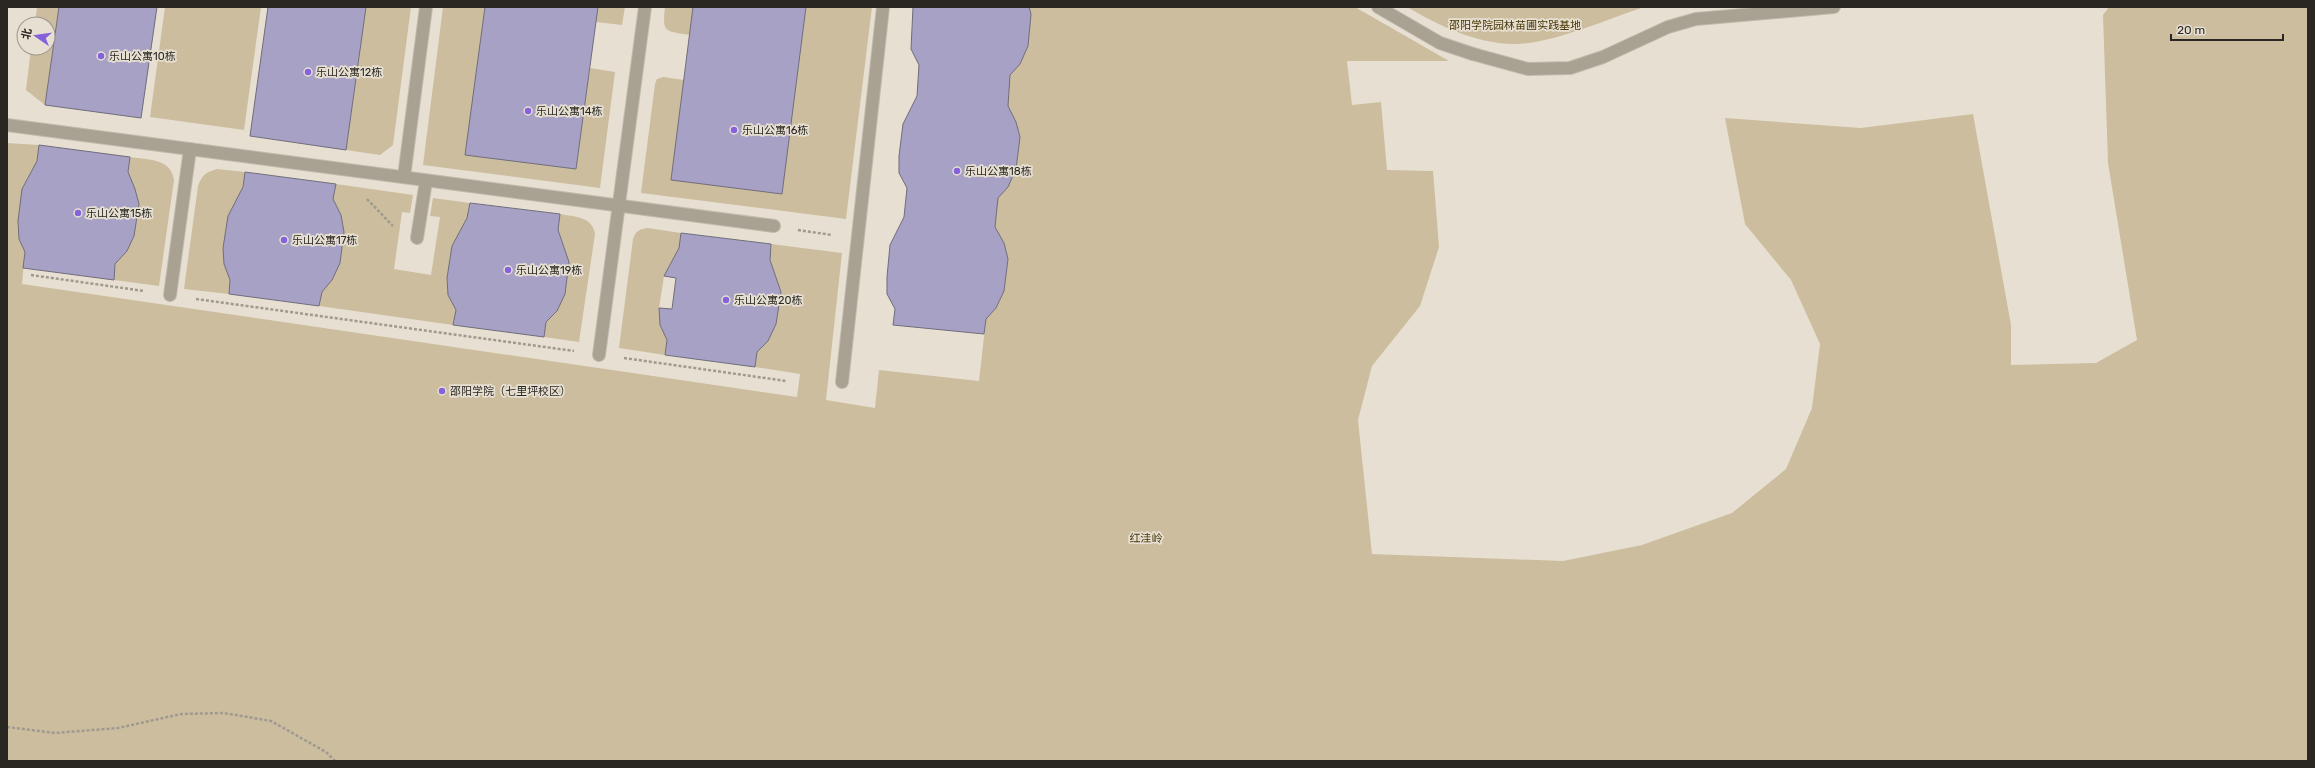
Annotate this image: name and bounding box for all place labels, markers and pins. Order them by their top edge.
place label: 乐山公寓10栋 [109,50,176,63]
marker: 乐山公寓10栋 [96,51,106,61]
place label: 乐山公寓12栋 [316,66,382,79]
marker: 乐山公寓12栋 [303,67,313,77]
place label: 乐山公寓14栋 [536,105,603,118]
marker: 乐山公寓14栋 [523,106,533,116]
place label: 乐山公寓16栋 [742,124,808,137]
marker: 乐山公寓16栋 [729,125,739,135]
place label: 乐山公寓18栋 [965,165,1032,178]
marker: 乐山公寓18栋 [952,166,962,176]
place label: 乐山公寓15栋 [86,207,152,220]
marker: 乐山公寓15栋 [73,208,83,218]
place label: 乐山公寓17栋 [292,234,357,247]
marker: 乐山公寓17栋 [279,235,289,245]
place label: 乐山公寓19栋 [516,264,582,277]
marker: 乐山公寓19栋 [503,265,513,275]
place label: 乐山公寓20栋 [734,294,802,307]
marker: 乐山公寓20栋 [721,295,731,305]
place label: 邵阳学院（七里坪校区） [450,385,571,398]
marker: 邵阳学院（七里坪校区） [437,386,447,396]

